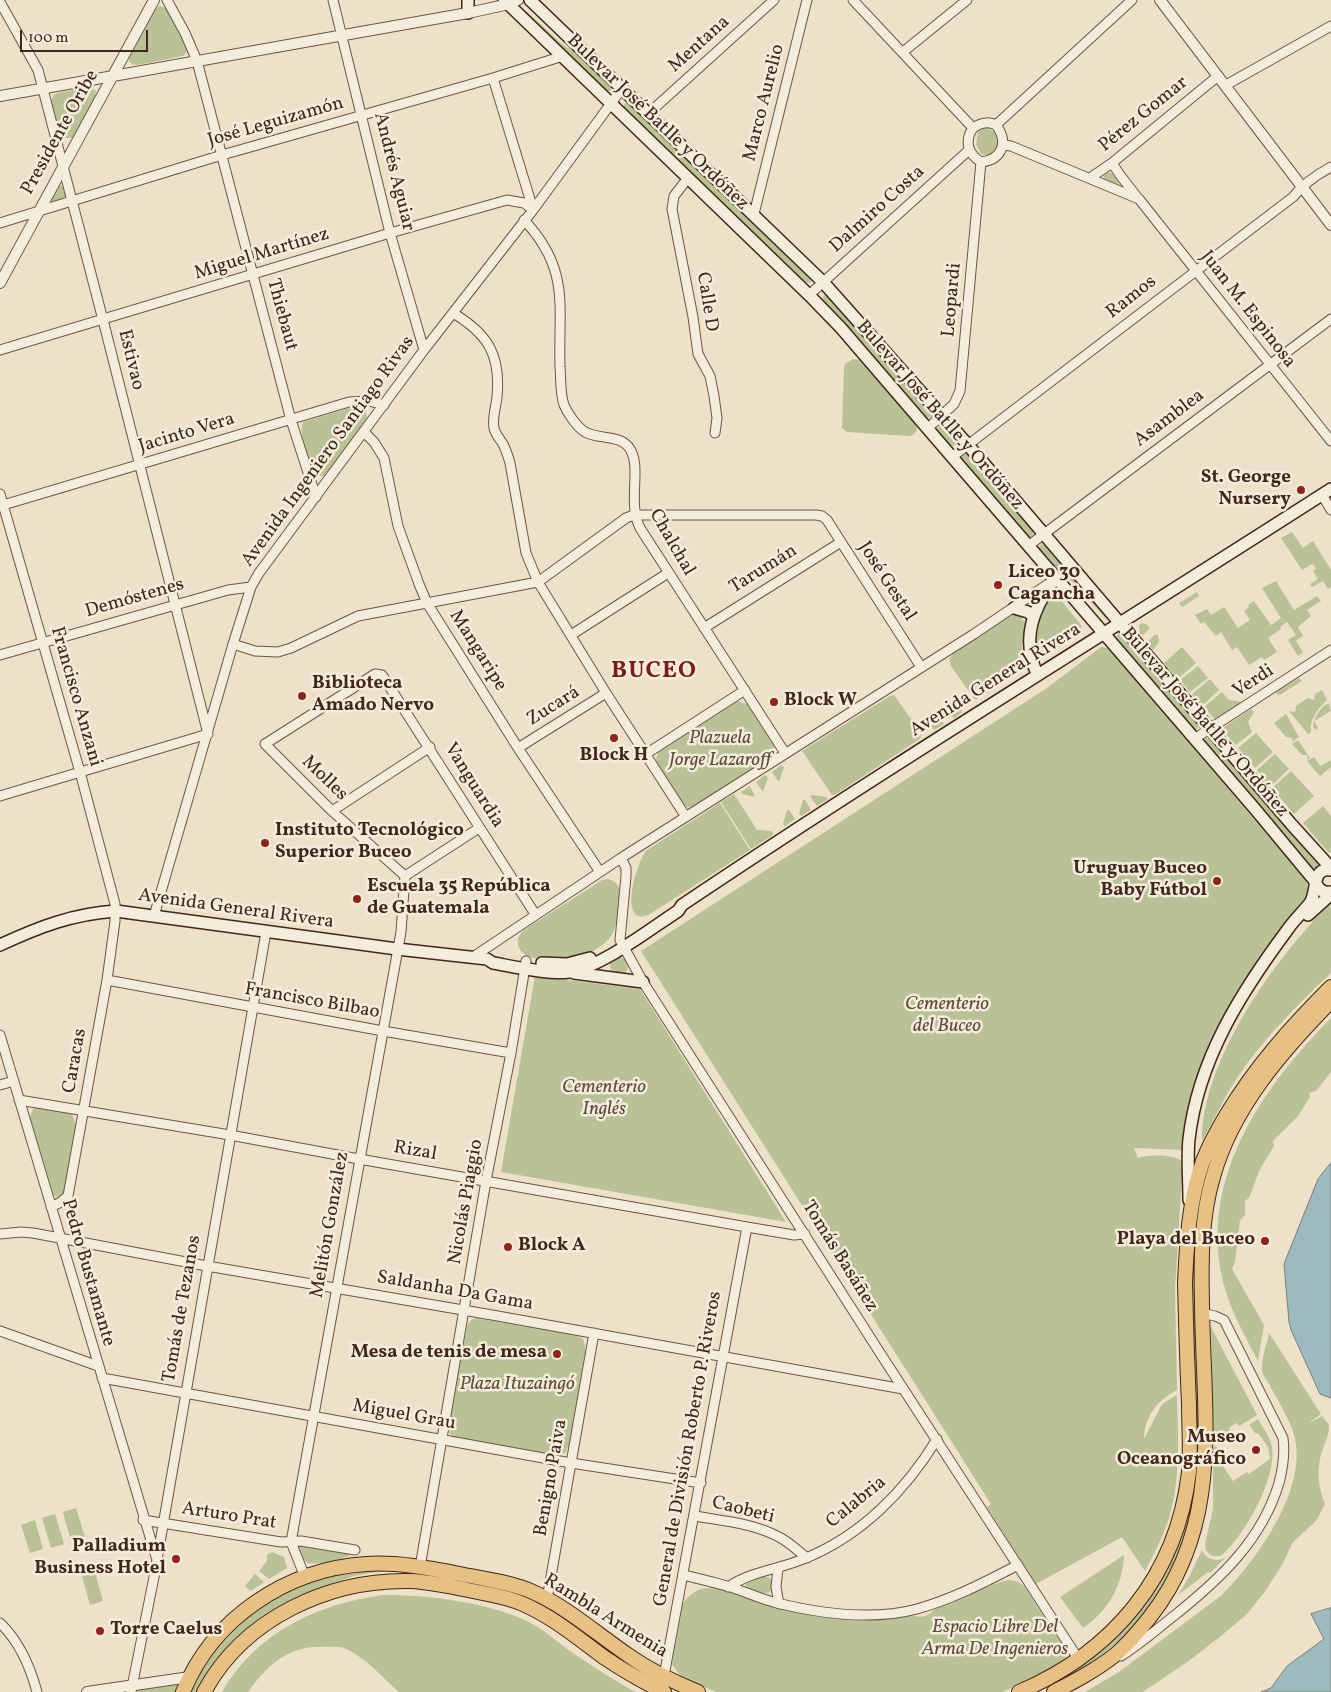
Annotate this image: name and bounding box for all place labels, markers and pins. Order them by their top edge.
place label: St. George Nursery [1201,468,1291,512]
marker: St. George Nursery [1295,484,1307,496]
place label: Liceo 30 Cagancha [1008,563,1095,607]
marker: Liceo 30 Cagancha [992,579,1004,591]
place label: Biblioteca Amado Nervo [312,674,434,718]
marker: Biblioteca Amado Nervo [296,690,308,702]
place label: Block W [784,691,857,713]
marker: Block W [768,696,780,708]
marker: Block H [608,732,620,744]
place label: Block H [580,746,648,768]
place label: Instituto Tecnológico Superior Buceo [275,821,464,865]
marker: Instituto Tecnológico Superior Buceo [259,837,271,849]
place label: Uruguay Buceo Baby Fútbol [1073,859,1207,903]
marker: Uruguay Buceo Baby Fútbol [1211,875,1223,887]
place label: Escuela 35 República de Guatemala [367,877,551,921]
marker: Escuela 35 República de Guatemala [351,893,363,905]
place label: Playa del Buceo [1117,1230,1255,1252]
marker: Playa del Buceo [1259,1235,1271,1247]
place label: Block A [518,1236,586,1258]
marker: Block A [502,1241,514,1253]
place label: Mesa de tenis de mesa [351,1343,547,1365]
marker: Mesa de tenis de mesa [551,1348,563,1360]
place label: Museo Oceanográfico [1117,1428,1246,1472]
marker: Museo Oceanográfico [1250,1444,1262,1456]
place label: Palladium Business Hotel [34,1537,166,1581]
marker: Palladium Business Hotel [170,1553,182,1565]
place label: Torre Caelus [110,1620,222,1642]
marker: Torre Caelus [94,1625,106,1637]

